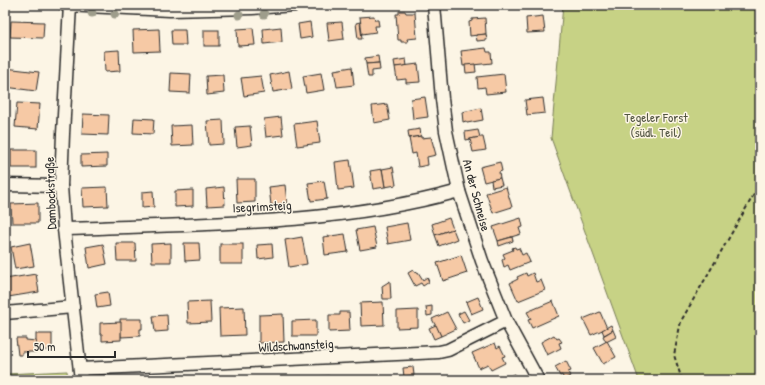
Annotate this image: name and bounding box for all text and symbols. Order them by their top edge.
park label: Tegeler Forst (südl. Teil) [624,108,688,141]
street label: Dambockstraße [40,156,60,230]
street label: An der Schneise [459,157,495,233]
street label: Isegrimsteig [232,195,292,217]
scale bar [28,333,115,359]
street label: Wildschwansteig [258,334,334,356]
text: 50 m [34,338,55,355]

